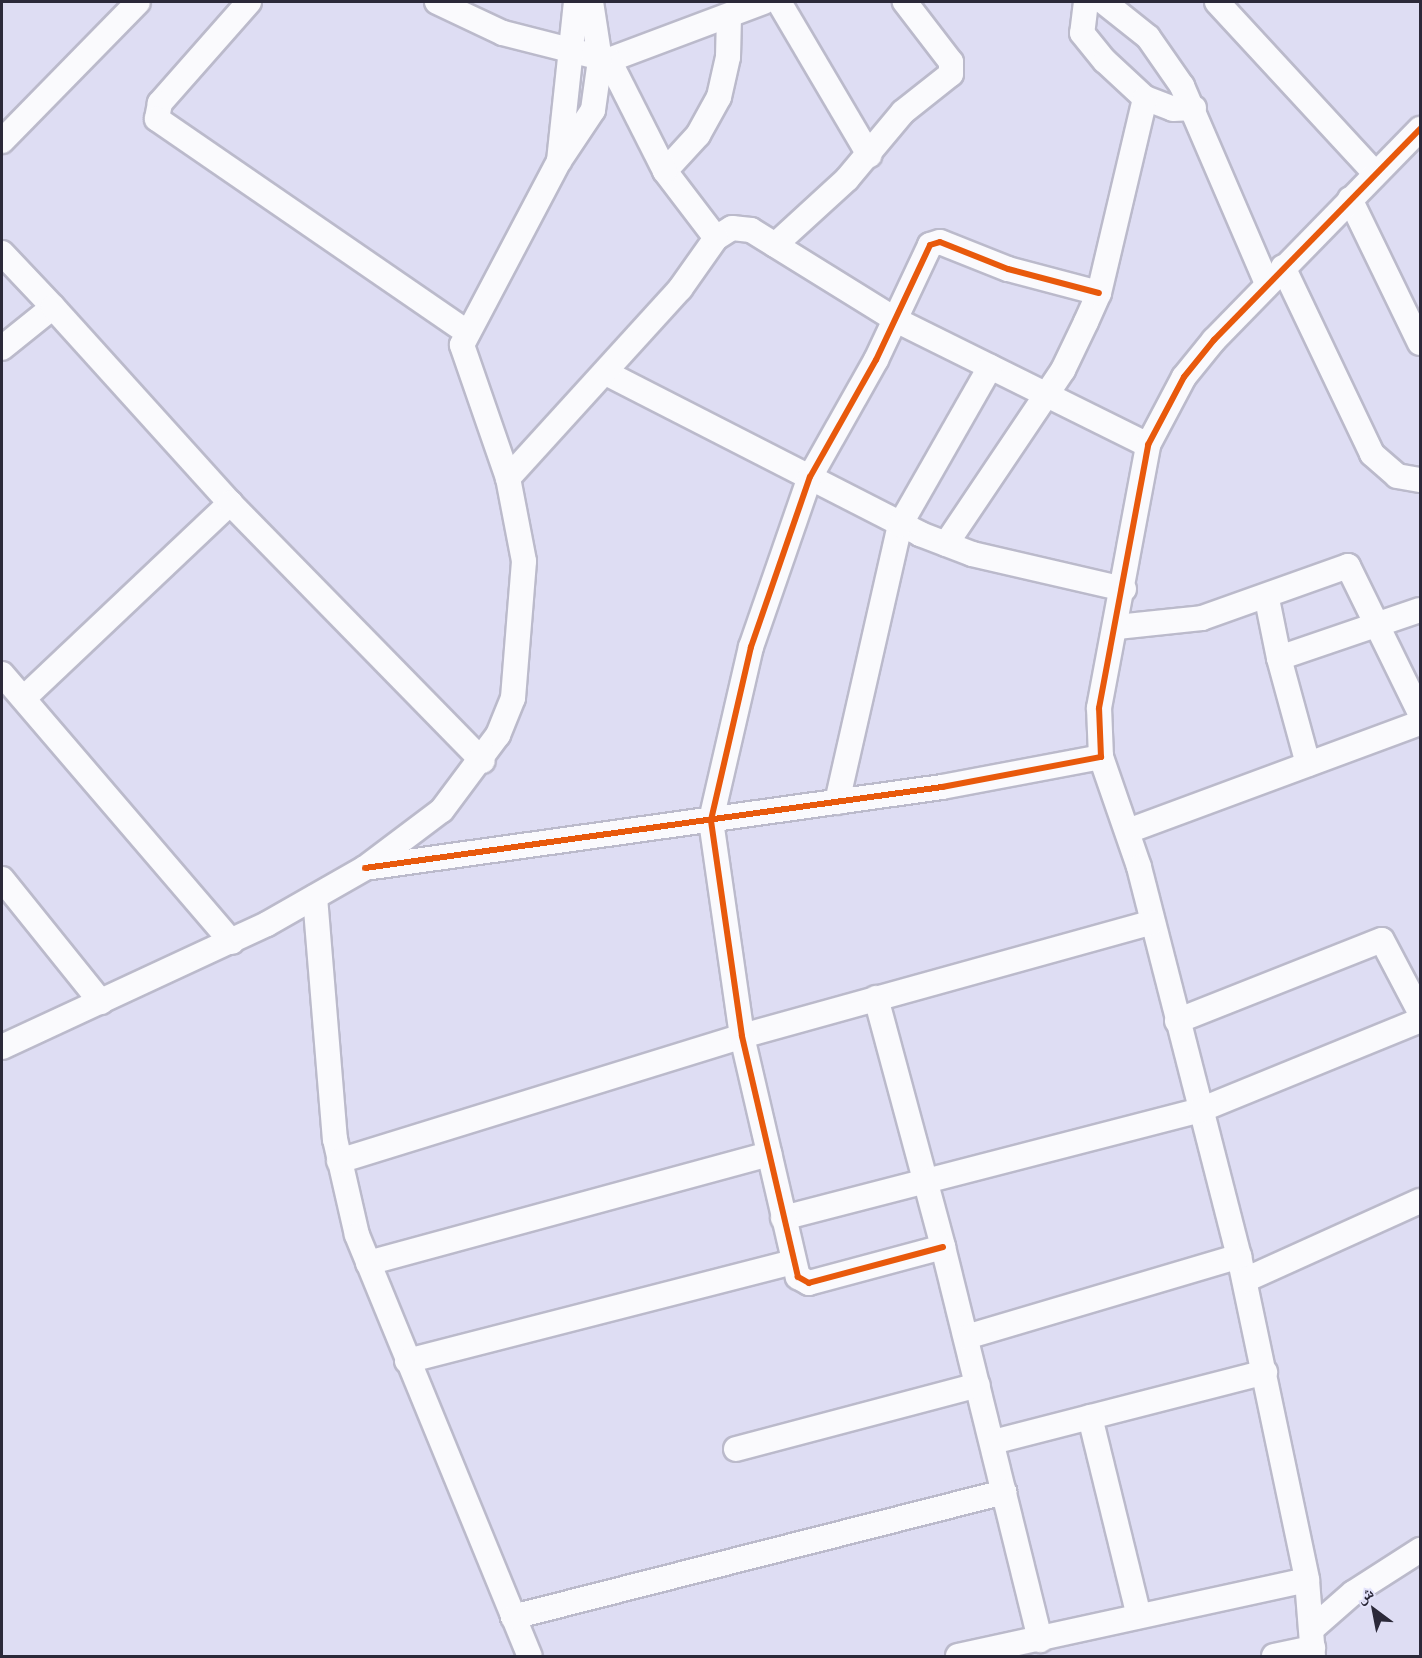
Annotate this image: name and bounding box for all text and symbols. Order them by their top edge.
north arrow [1344,1580,1404,1640]
text: ش [1352,1582,1377,1608]

